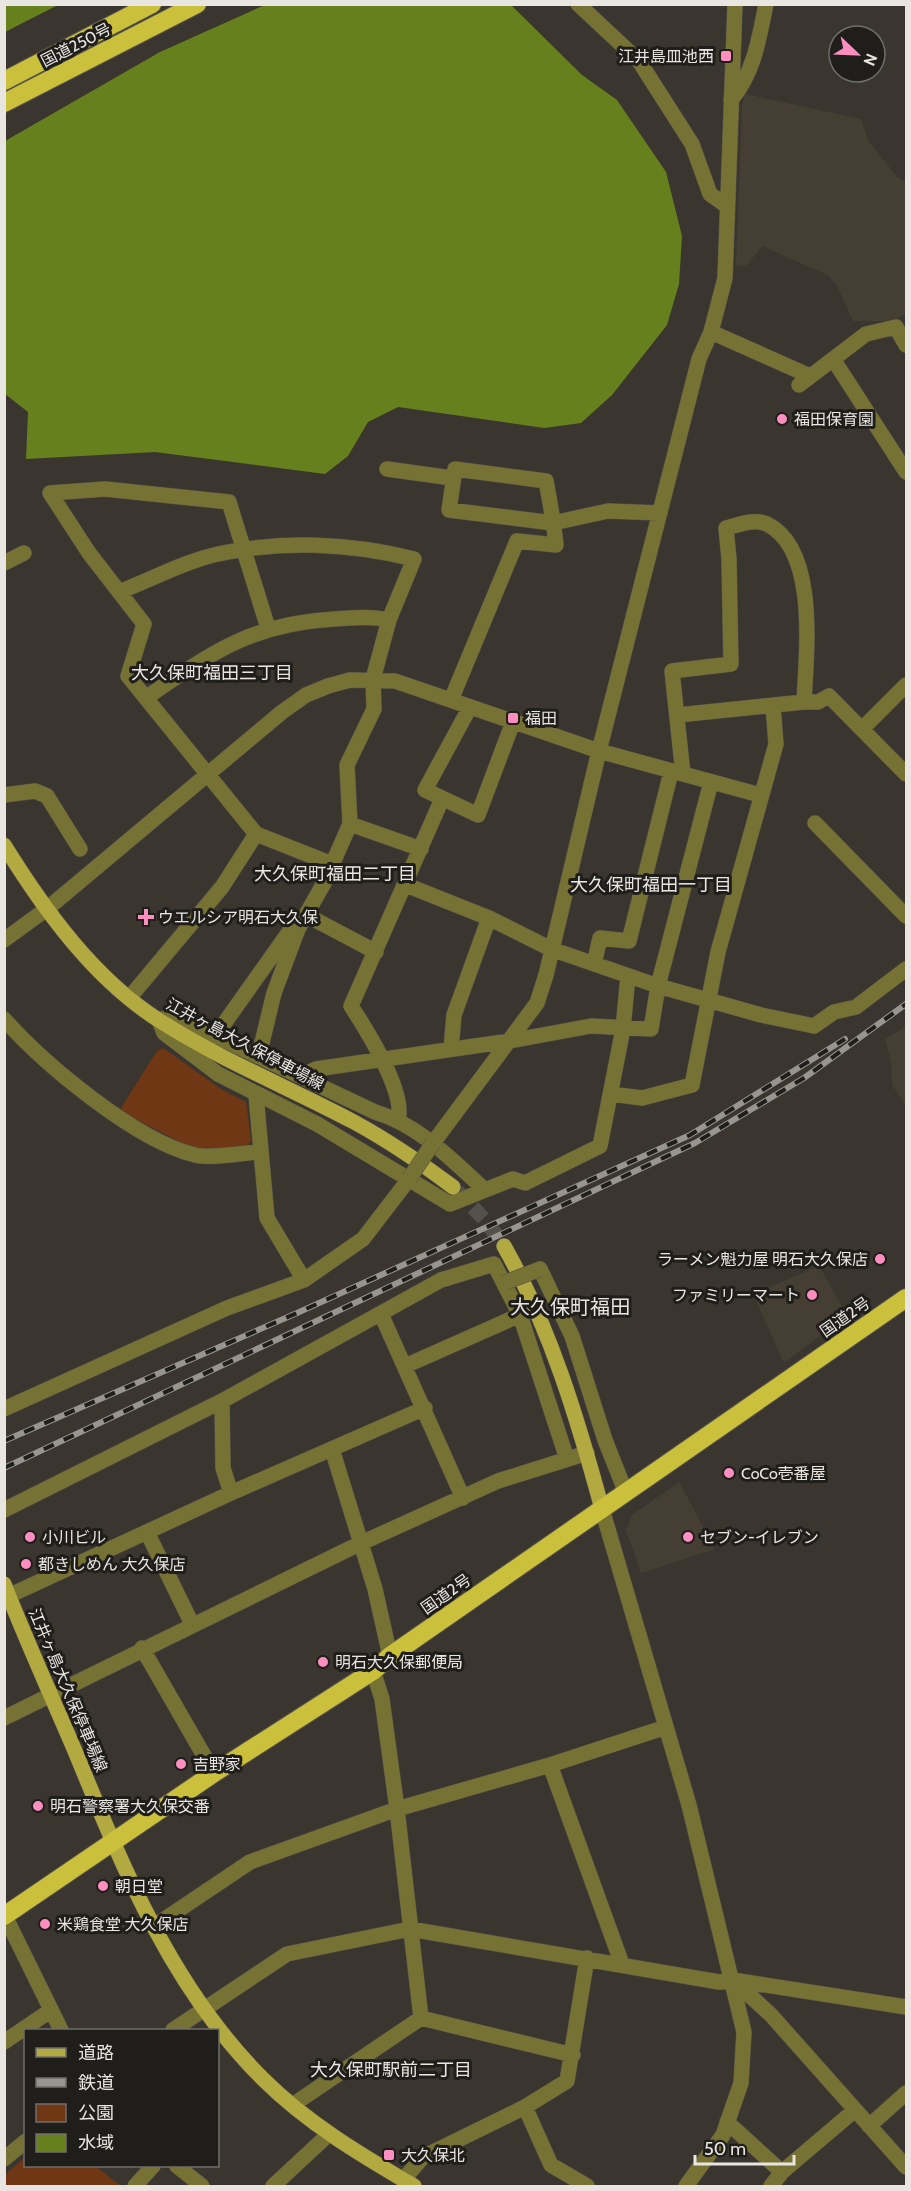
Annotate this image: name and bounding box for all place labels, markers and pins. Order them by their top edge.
place label: 江井島皿池西 [618,47,714,66]
marker: 江井島皿池西 [719,49,733,63]
place label: 福田保育園 [794,410,874,429]
marker: 福田保育園 [775,412,789,426]
place label: 福田 [525,709,557,728]
marker: 福田 [506,711,520,725]
place label: ウエルシア明石大久保 [158,908,318,927]
marker: ウエルシア明石大久保 [139,910,153,924]
place label: ラーメン魁力屋 明石大久保店 [657,1250,868,1269]
marker: ラーメン魁力屋 明石大久保店 [873,1252,887,1266]
place label: ファミリーマート [672,1286,800,1305]
marker: ファミリーマート [805,1288,819,1302]
place label: CoCo壱番屋 [741,1464,826,1483]
marker: CoCo壱番屋 [722,1466,736,1480]
place label: 小川ビル [42,1528,106,1547]
place label: セブン-イレブン [700,1528,819,1547]
marker: 小川ビル [23,1530,37,1544]
marker: セブン-イレブン [681,1530,695,1544]
place label: 都きしめん 大久保店 [38,1555,186,1574]
marker: 都きしめん 大久保店 [19,1557,33,1571]
place label: 明石大久保郵便局 [335,1653,463,1672]
marker: 明石大久保郵便局 [316,1655,330,1669]
place label: 吉野家 [193,1755,241,1774]
marker: 吉野家 [174,1757,188,1771]
place label: 明石警察署大久保交番 [50,1797,210,1816]
marker: 明石警察署大久保交番 [31,1799,45,1813]
place label: 朝日堂 [115,1877,163,1896]
marker: 朝日堂 [96,1879,110,1893]
place label: 米鶏食堂 大久保店 [57,1915,189,1934]
marker: 米鶏食堂 大久保店 [38,1917,52,1931]
place label: 大久保北 [401,2146,465,2165]
marker: 大久保北 [382,2148,396,2162]

